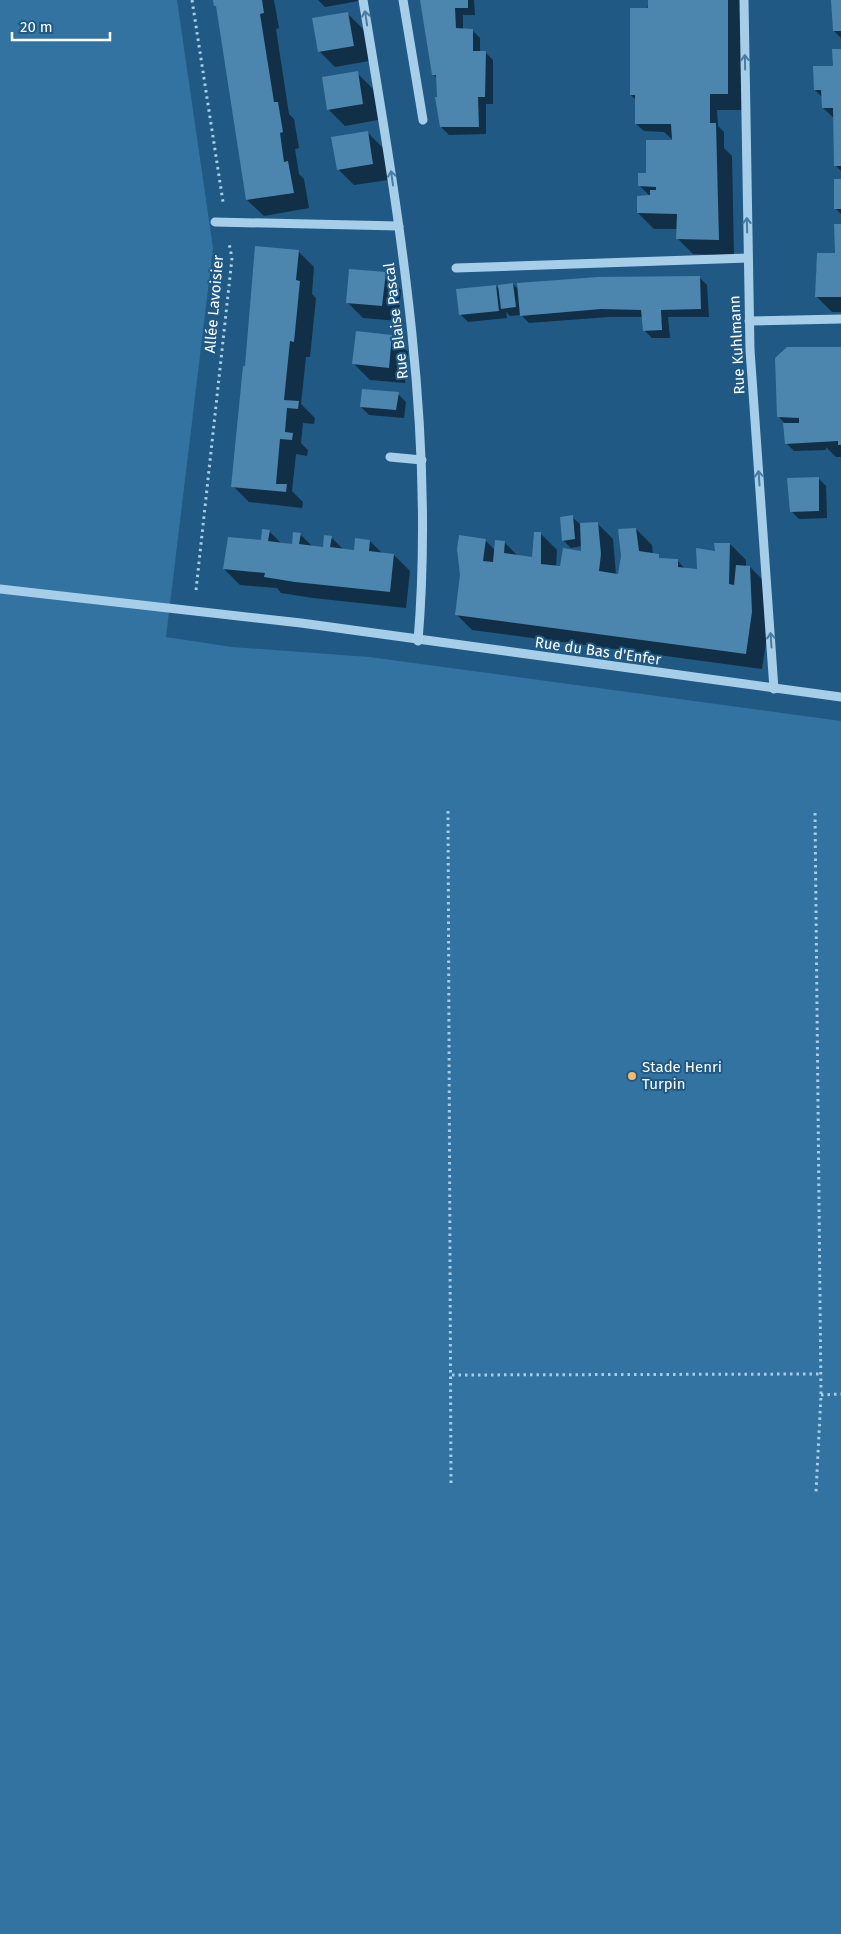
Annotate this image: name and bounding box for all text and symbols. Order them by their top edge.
scale bar [12,10,110,42]
one-way arrow [361,10,371,26]
text: 20 m [20,18,53,36]
one-way arrow [740,55,750,71]
one-way arrow [387,171,397,187]
one-way arrow [742,217,752,233]
street label: Allée Lavoisier [201,254,227,354]
street label: Rue Blaise Pascal [380,261,412,380]
street label: Rue Kuhlmann [725,295,749,395]
one-way arrow [754,470,763,486]
one-way arrow [766,632,775,648]
street label: Rue du Bas d'Enfer [534,633,663,669]
place label: Stade Henri Turpin [642,1058,722,1093]
marker: Stade Henri Turpin [626,1070,638,1082]

